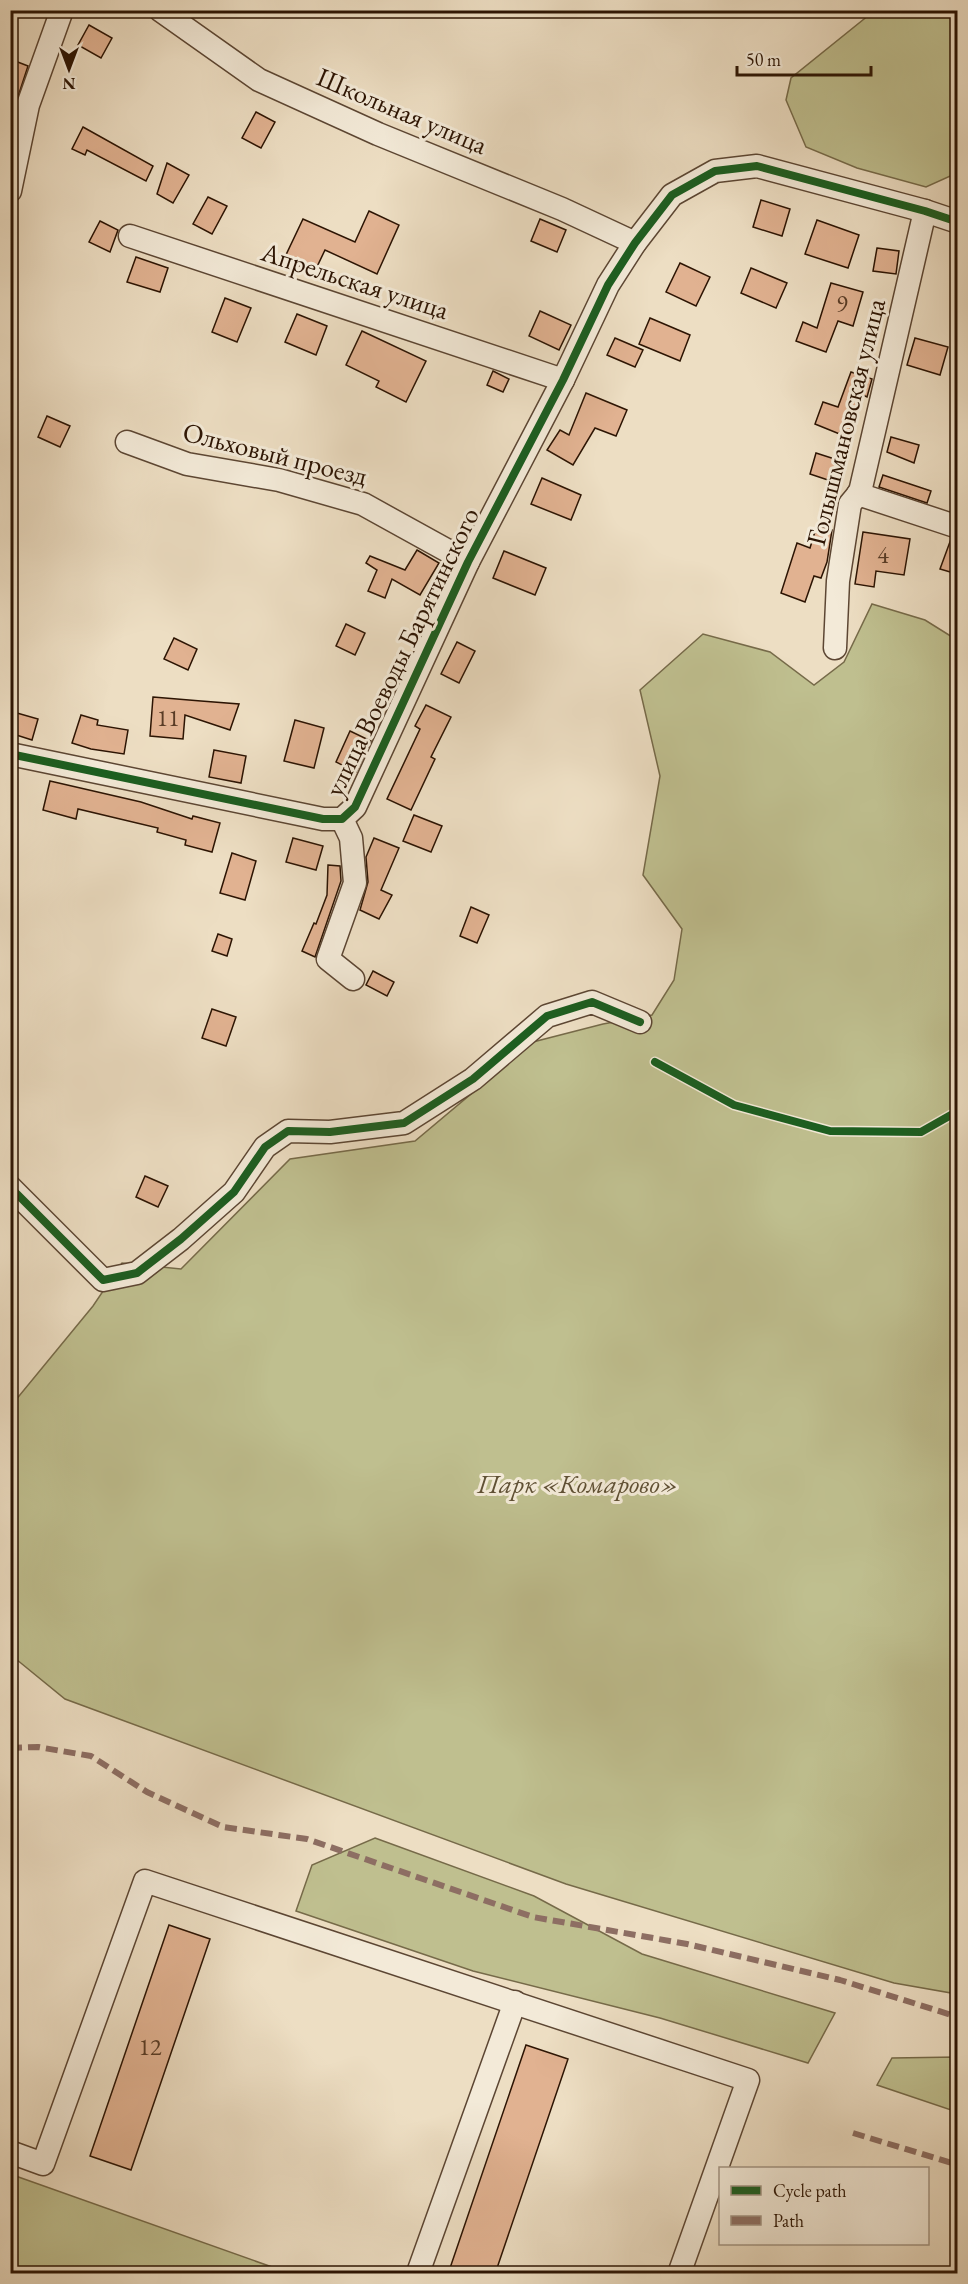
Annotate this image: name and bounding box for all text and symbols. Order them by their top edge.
north arrow [39,39,99,99]
scale bar [737,39,870,77]
text: 50 m [746,48,781,71]
street label: Школьная улица [312,59,493,162]
text: N [62,73,75,94]
street label: Апрельская улица [256,233,454,327]
house number: 9 [836,288,848,319]
street label: Голышмановская улица [798,295,893,549]
street label: Ольховый проезд [179,414,371,493]
street label: улица Воеводы Барятинского [316,501,487,802]
house number: 4 [877,539,889,570]
house number: 11 [156,702,180,733]
park label: Парк «Комарово» [476,1466,679,1501]
house number: 12 [138,2031,162,2062]
legend [719,2167,929,2245]
text: Cycle path [773,2179,847,2202]
text: Path [773,2209,804,2232]

